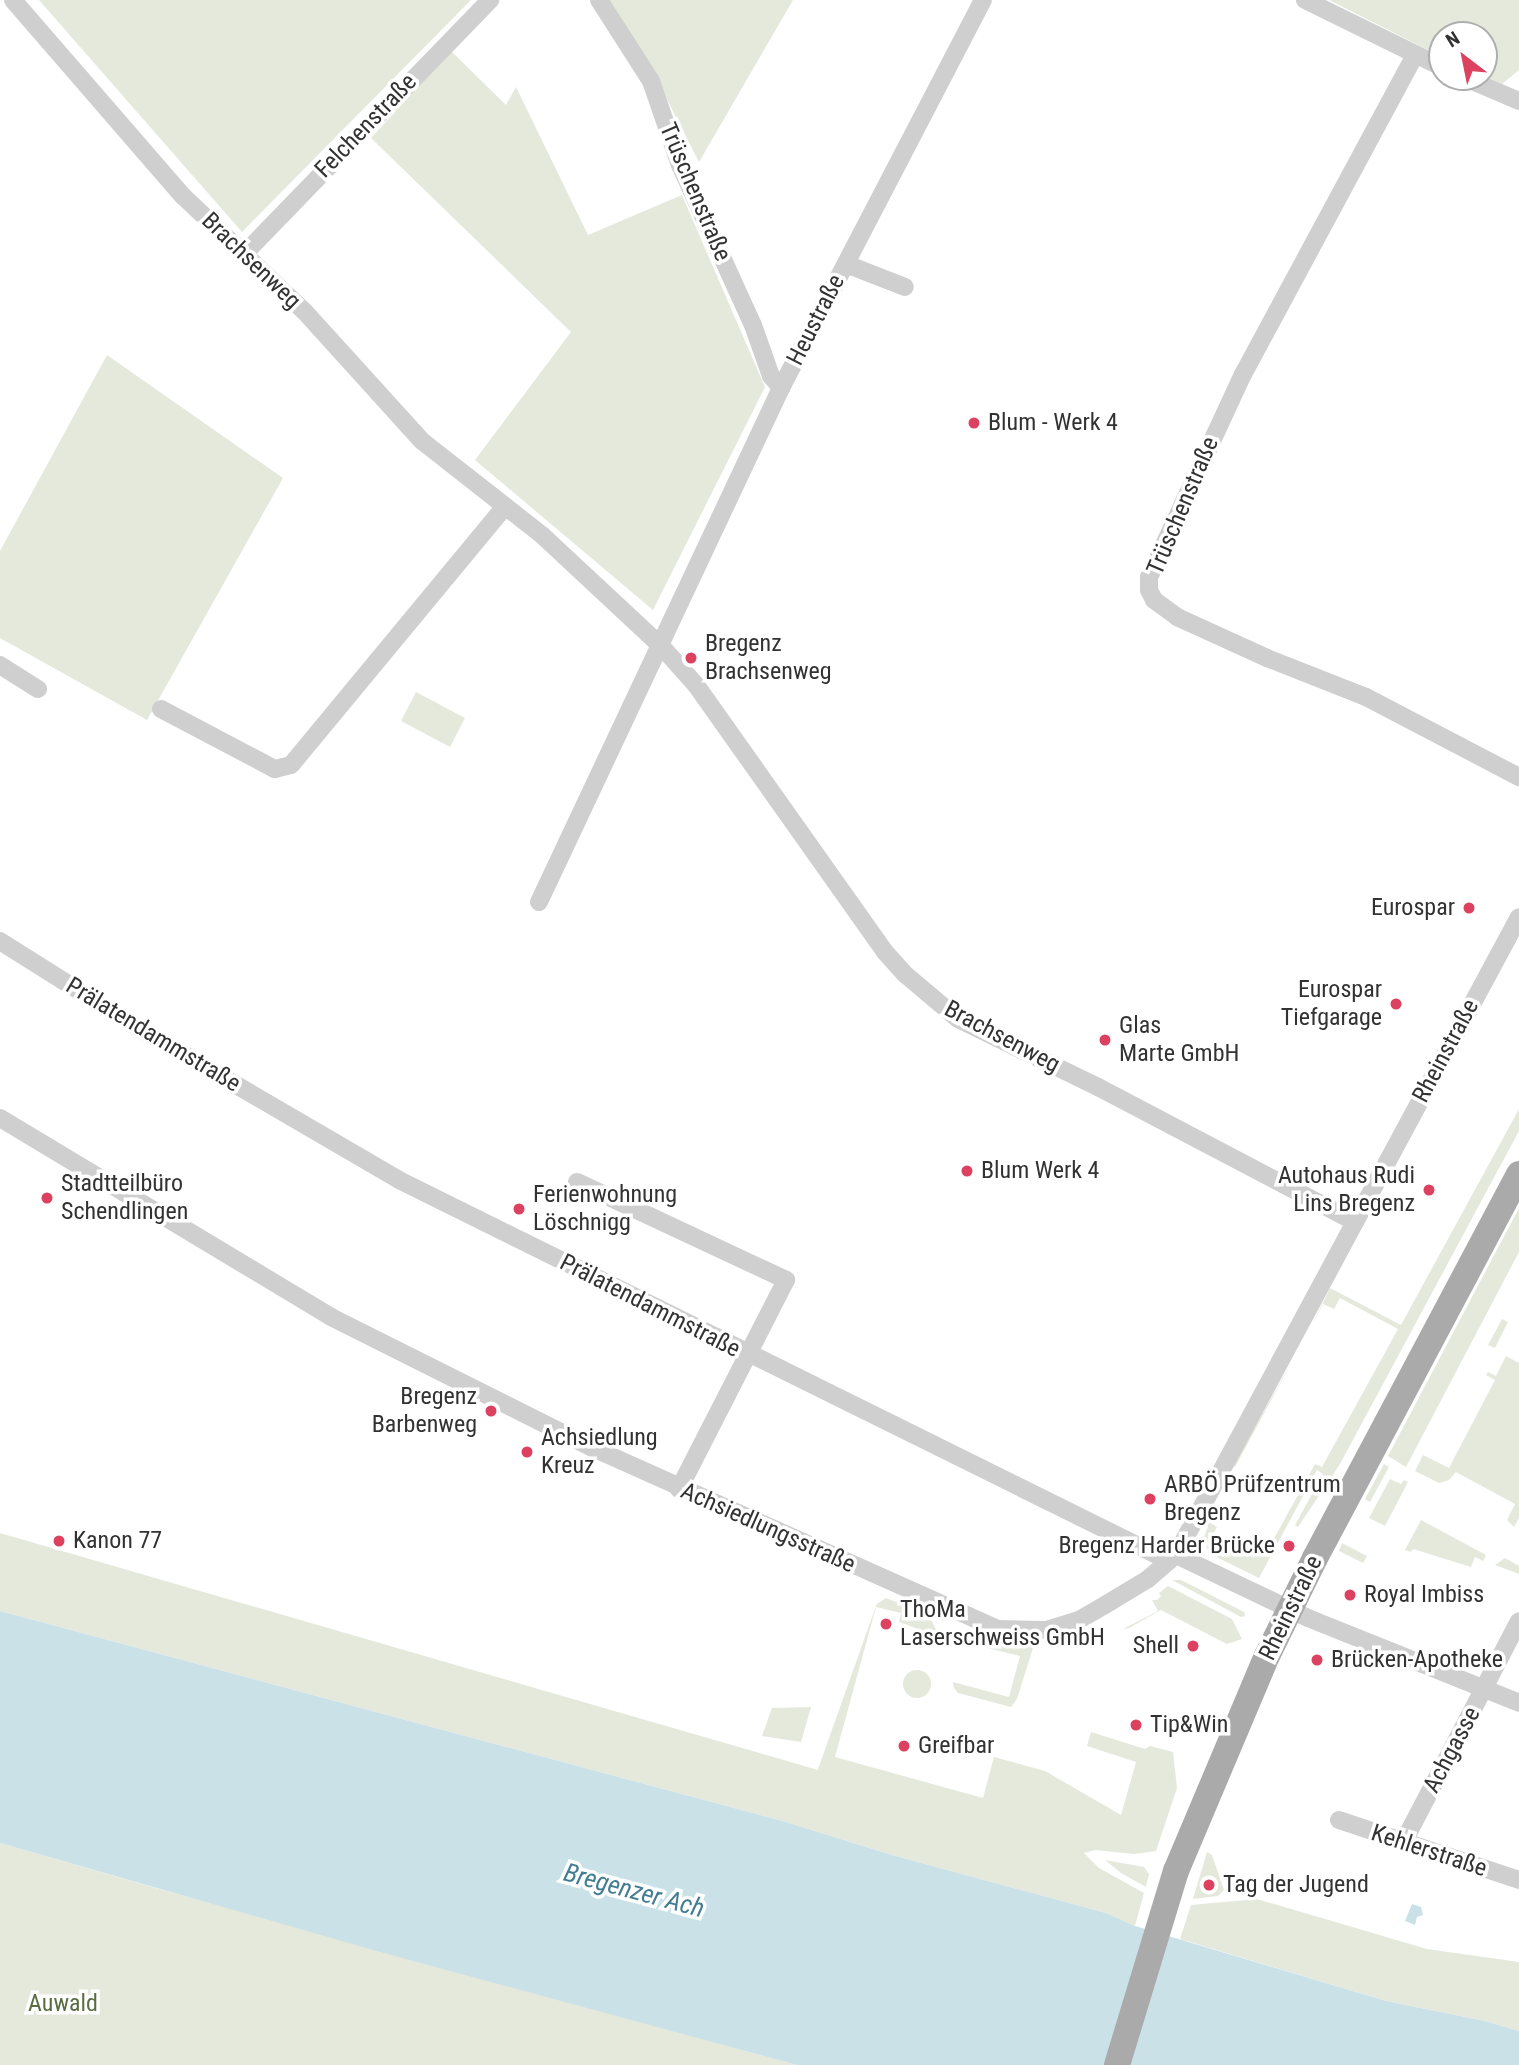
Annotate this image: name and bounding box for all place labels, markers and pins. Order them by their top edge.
place label: Blum - Werk 4 [988,409,1118,437]
marker: Blum - Werk 4 [966,415,982,431]
place label: Bregenz Brachsenweg [705,630,832,686]
marker: Bregenz Brachsenweg [683,650,699,666]
place label: Eurospar [1371,894,1455,922]
marker: Eurospar [1461,900,1477,916]
place label: Eurospar Tiefgarage [1281,976,1382,1032]
marker: Eurospar Tiefgarage [1388,996,1404,1012]
place label: Glas Marte GmbH [1119,1012,1239,1068]
marker: Glas Marte GmbH [1097,1032,1113,1048]
place label: Blum Werk 4 [981,1157,1099,1185]
place label: Autohaus Rudi Lins Bregenz [1278,1162,1415,1218]
marker: Blum Werk 4 [959,1163,975,1179]
place label: Stadtteilbüro Schendlingen [61,1170,188,1226]
place label: Ferienwohnung Löschnigg [533,1181,677,1237]
marker: Autohaus Rudi Lins Bregenz [1421,1182,1437,1198]
marker: Stadtteilbüro Schendlingen [39,1190,55,1206]
marker: Ferienwohnung Löschnigg [511,1201,527,1217]
place label: Bregenz Barbenweg [372,1383,477,1439]
marker: Bregenz Barbenweg [483,1403,499,1419]
place label: Achsiedlung Kreuz [541,1424,658,1480]
marker: Achsiedlung Kreuz [519,1444,535,1460]
place label: ARBÖ Prüfzentrum Bregenz [1164,1471,1341,1527]
marker: ARBÖ Prüfzentrum Bregenz [1142,1491,1158,1507]
place label: Kanon 77 [73,1527,162,1555]
place label: Bregenz Harder Brücke [1058,1532,1275,1560]
marker: Kanon 77 [51,1533,67,1549]
marker: Bregenz Harder Brücke [1281,1538,1297,1554]
place label: Royal Imbiss [1364,1581,1484,1609]
marker: Royal Imbiss [1342,1587,1358,1603]
place label: ThoMa Laserschweiss GmbH [900,1596,1105,1652]
marker: ThoMa Laserschweiss GmbH [878,1616,894,1632]
place label: Shell [1133,1632,1179,1660]
marker: Shell [1185,1638,1201,1654]
place label: Brücken-Apotheke [1331,1646,1503,1674]
marker: Brücken-Apotheke [1309,1652,1325,1668]
place label: Tip&Win [1150,1711,1228,1739]
marker: Tip&Win [1128,1717,1144,1733]
place label: Greifbar [918,1732,994,1760]
marker: Greifbar [896,1738,912,1754]
place label: Tag der Jugend [1223,1871,1369,1899]
marker: Tag der Jugend [1201,1877,1217,1893]

